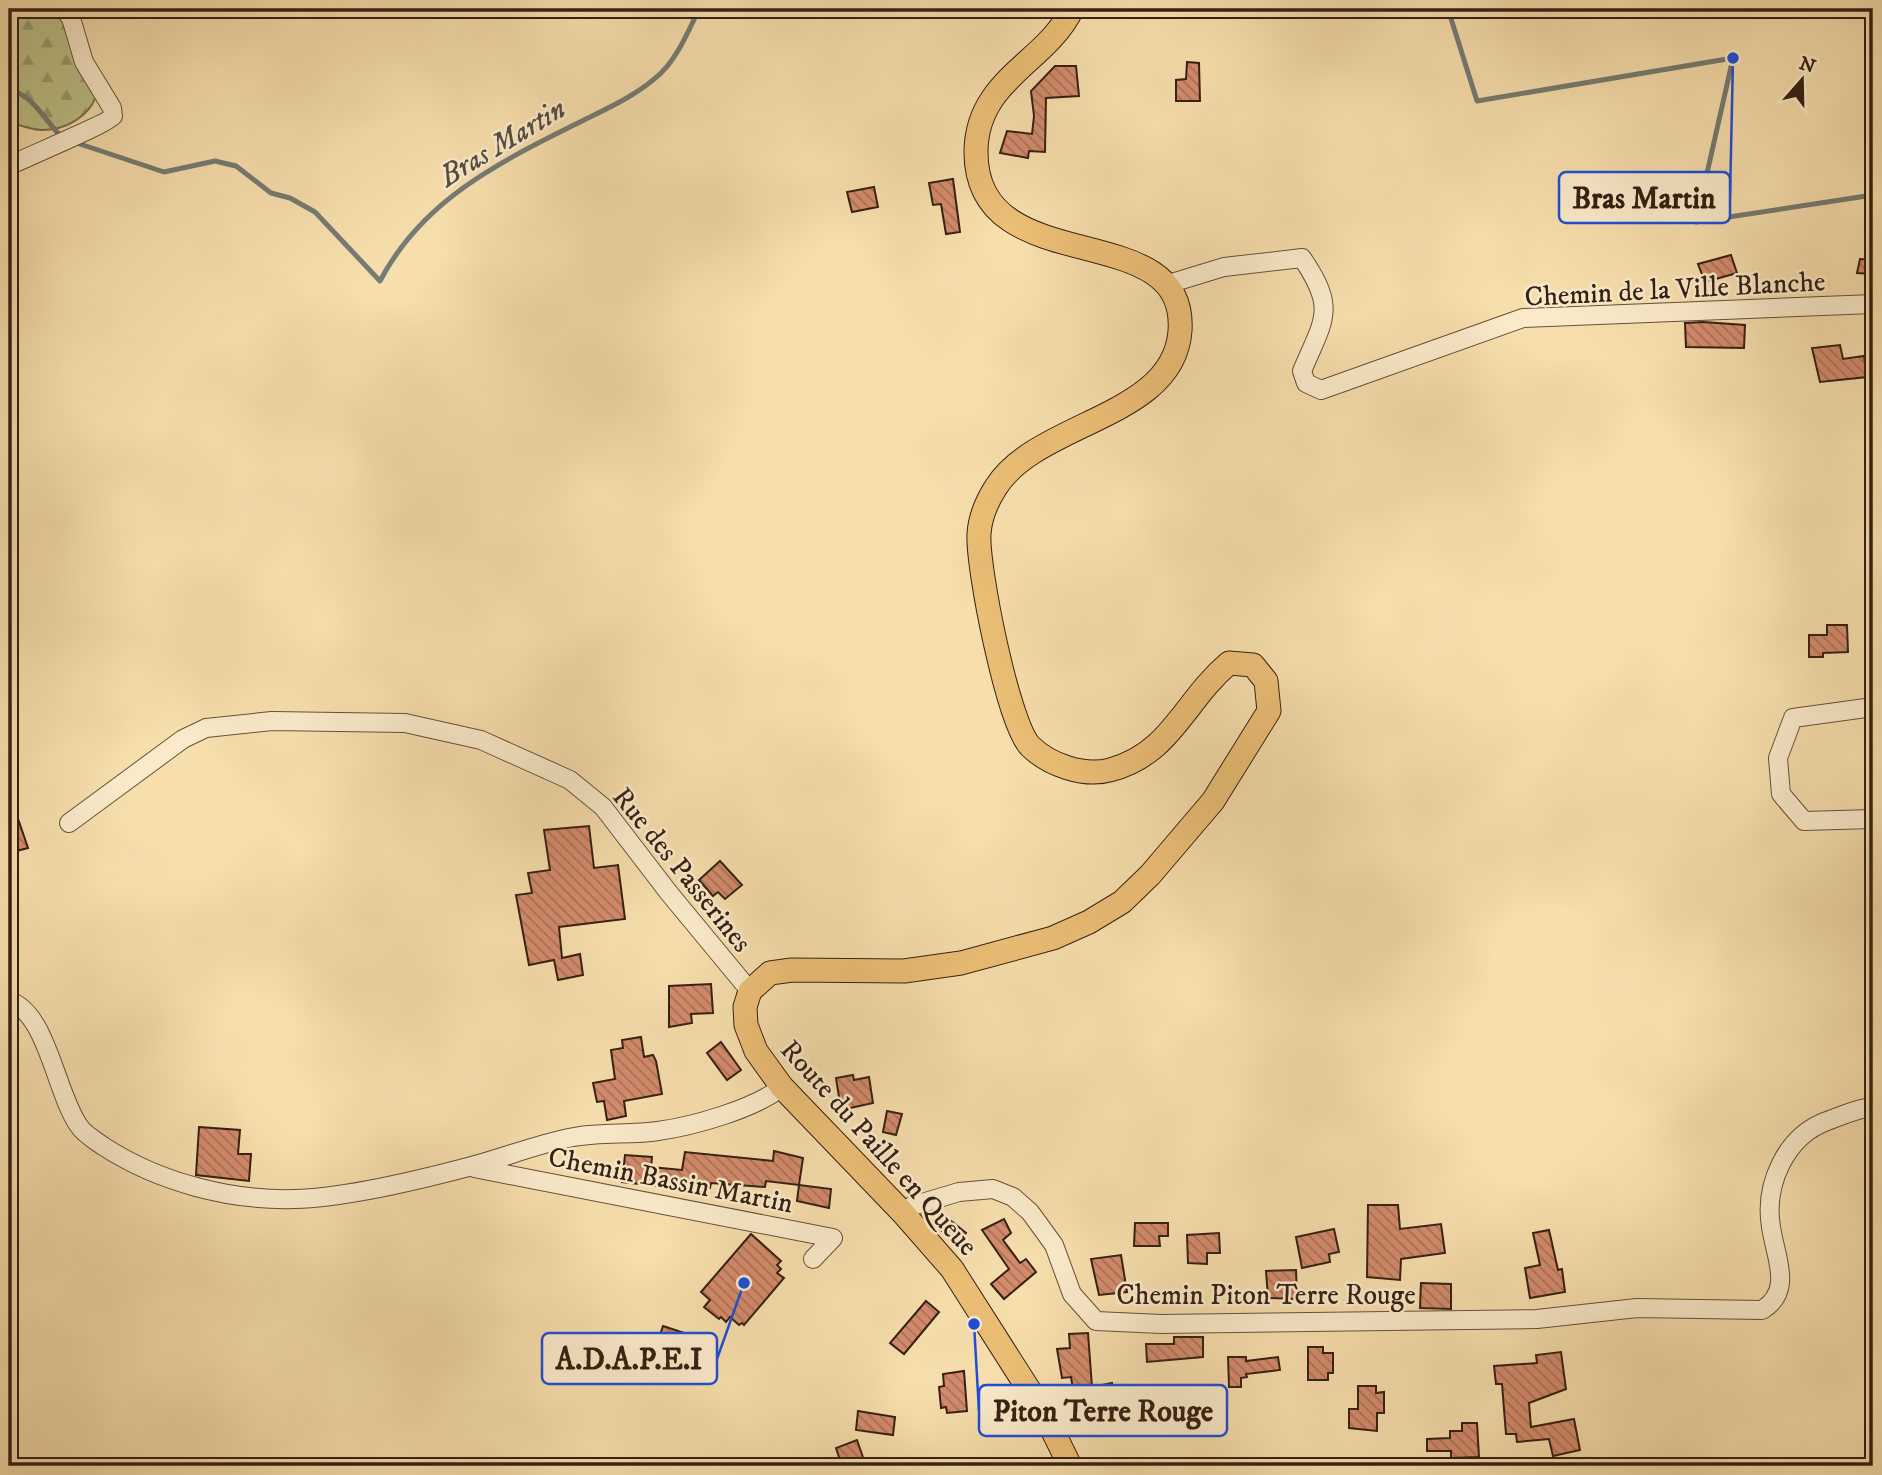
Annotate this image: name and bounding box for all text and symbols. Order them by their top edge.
north arrow [1766,46,1836,116]
text: N [1796,52,1819,79]
water label: Bras Martin [432,91,573,196]
callout: Bras Martin [1559,172,1730,223]
text: Bras Martin [1572,181,1716,218]
street label: Chemin de la Ville Blanche [1524,264,1826,315]
street label: Rue des Passerines [605,780,759,960]
street label: Route du Paille en Queue [773,1033,985,1263]
street label: Chemin Bassin Martin [545,1140,796,1221]
street label: Chemin Piton Terre Rouge [1116,1278,1416,1313]
callout: A.D.A.P.E.I [542,1333,717,1384]
text: A.D.A.P.E.I [555,1342,702,1379]
callout: Piton Terre Rouge [979,1385,1227,1436]
text: Piton Terre Rouge [993,1394,1214,1431]

